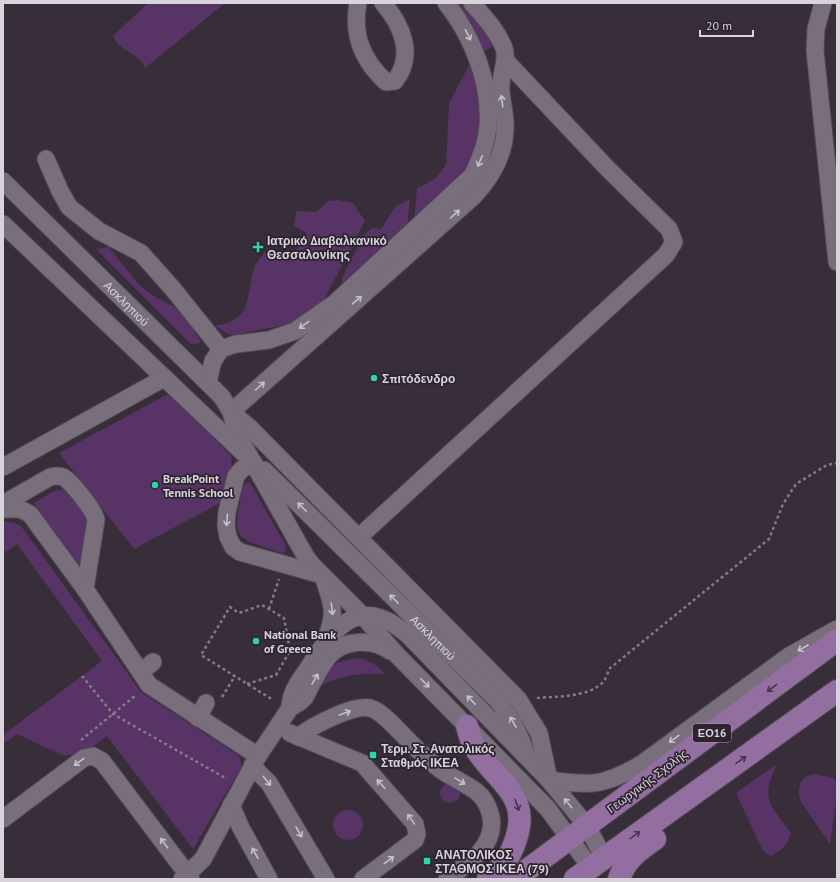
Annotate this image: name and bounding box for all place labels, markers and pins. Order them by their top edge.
place label: Ιατρικό Διαβαλκανικό Θεσσαλονίκης [267,233,387,262]
marker: Ιατρικό Διαβαλκανικό Θεσσαλονίκης [252,241,264,253]
place label: Σπιτόδενδρο [382,371,455,386]
marker: Σπιτόδενδρο [369,373,379,383]
place label: BreakPoint Tennis School [163,471,234,500]
marker: BreakPoint Tennis School [150,480,160,490]
place label: National Bank of Greece [264,627,336,656]
marker: National Bank of Greece [251,636,261,646]
place label: Τερμ. Στ. Ανατολικός Σταθμός ΙΚΕΑ [381,741,495,770]
marker: Τερμ. Στ. Ανατολικός Σταθμός ΙΚΕΑ [368,750,378,760]
place label: ΑΝΑΤΟΛΙΚΟΣ ΣΤΑΘΜΟΣ ΙΚΕΑ (79) [435,847,549,876]
marker: ΑΝΑΤΟΛΙΚΟΣ ΣΤΑΘΜΟΣ ΙΚΕΑ (79) [422,856,432,866]

